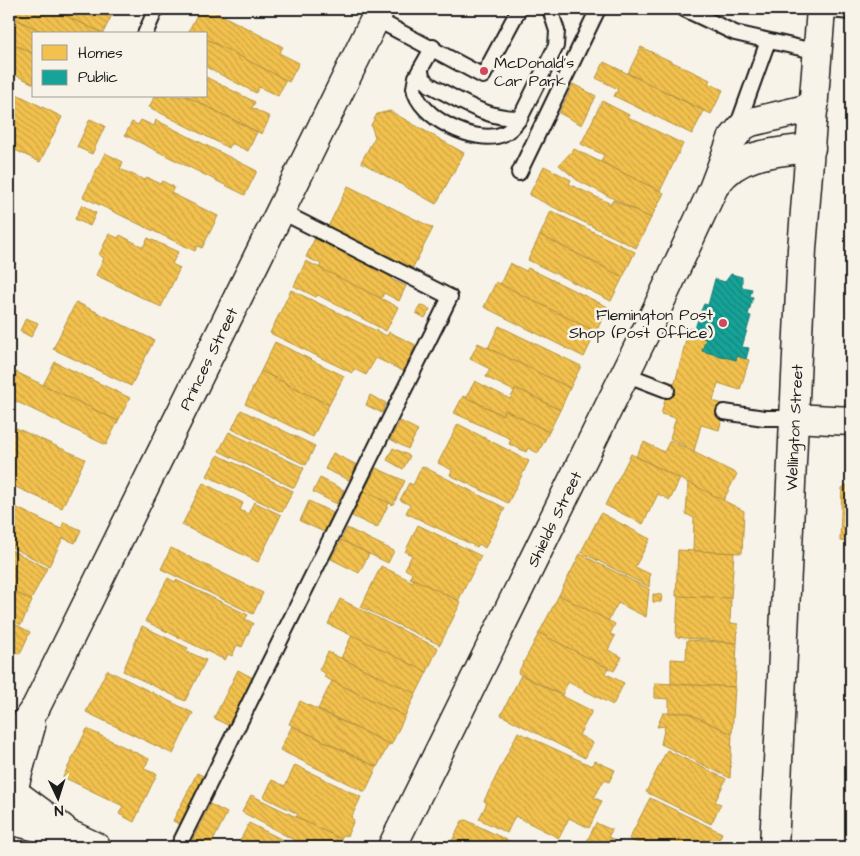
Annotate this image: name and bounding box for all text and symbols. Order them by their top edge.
legend [32,32,208,98]
text: Homes [78,43,123,64]
place label: McDonald's Car Park [494,52,574,92]
marker: McDonald's Car Park [478,65,490,77]
text: Public [78,67,118,88]
street label: Princes Street [174,303,244,414]
place label: Flemington Post Shop (Post Office) [569,304,714,344]
marker: Flemington Post Shop (Post Office) [717,317,729,329]
street label: Wellington Street [781,363,809,491]
street label: Shields Street [522,467,588,571]
north arrow [32,774,82,824]
text: N [54,800,64,820]

